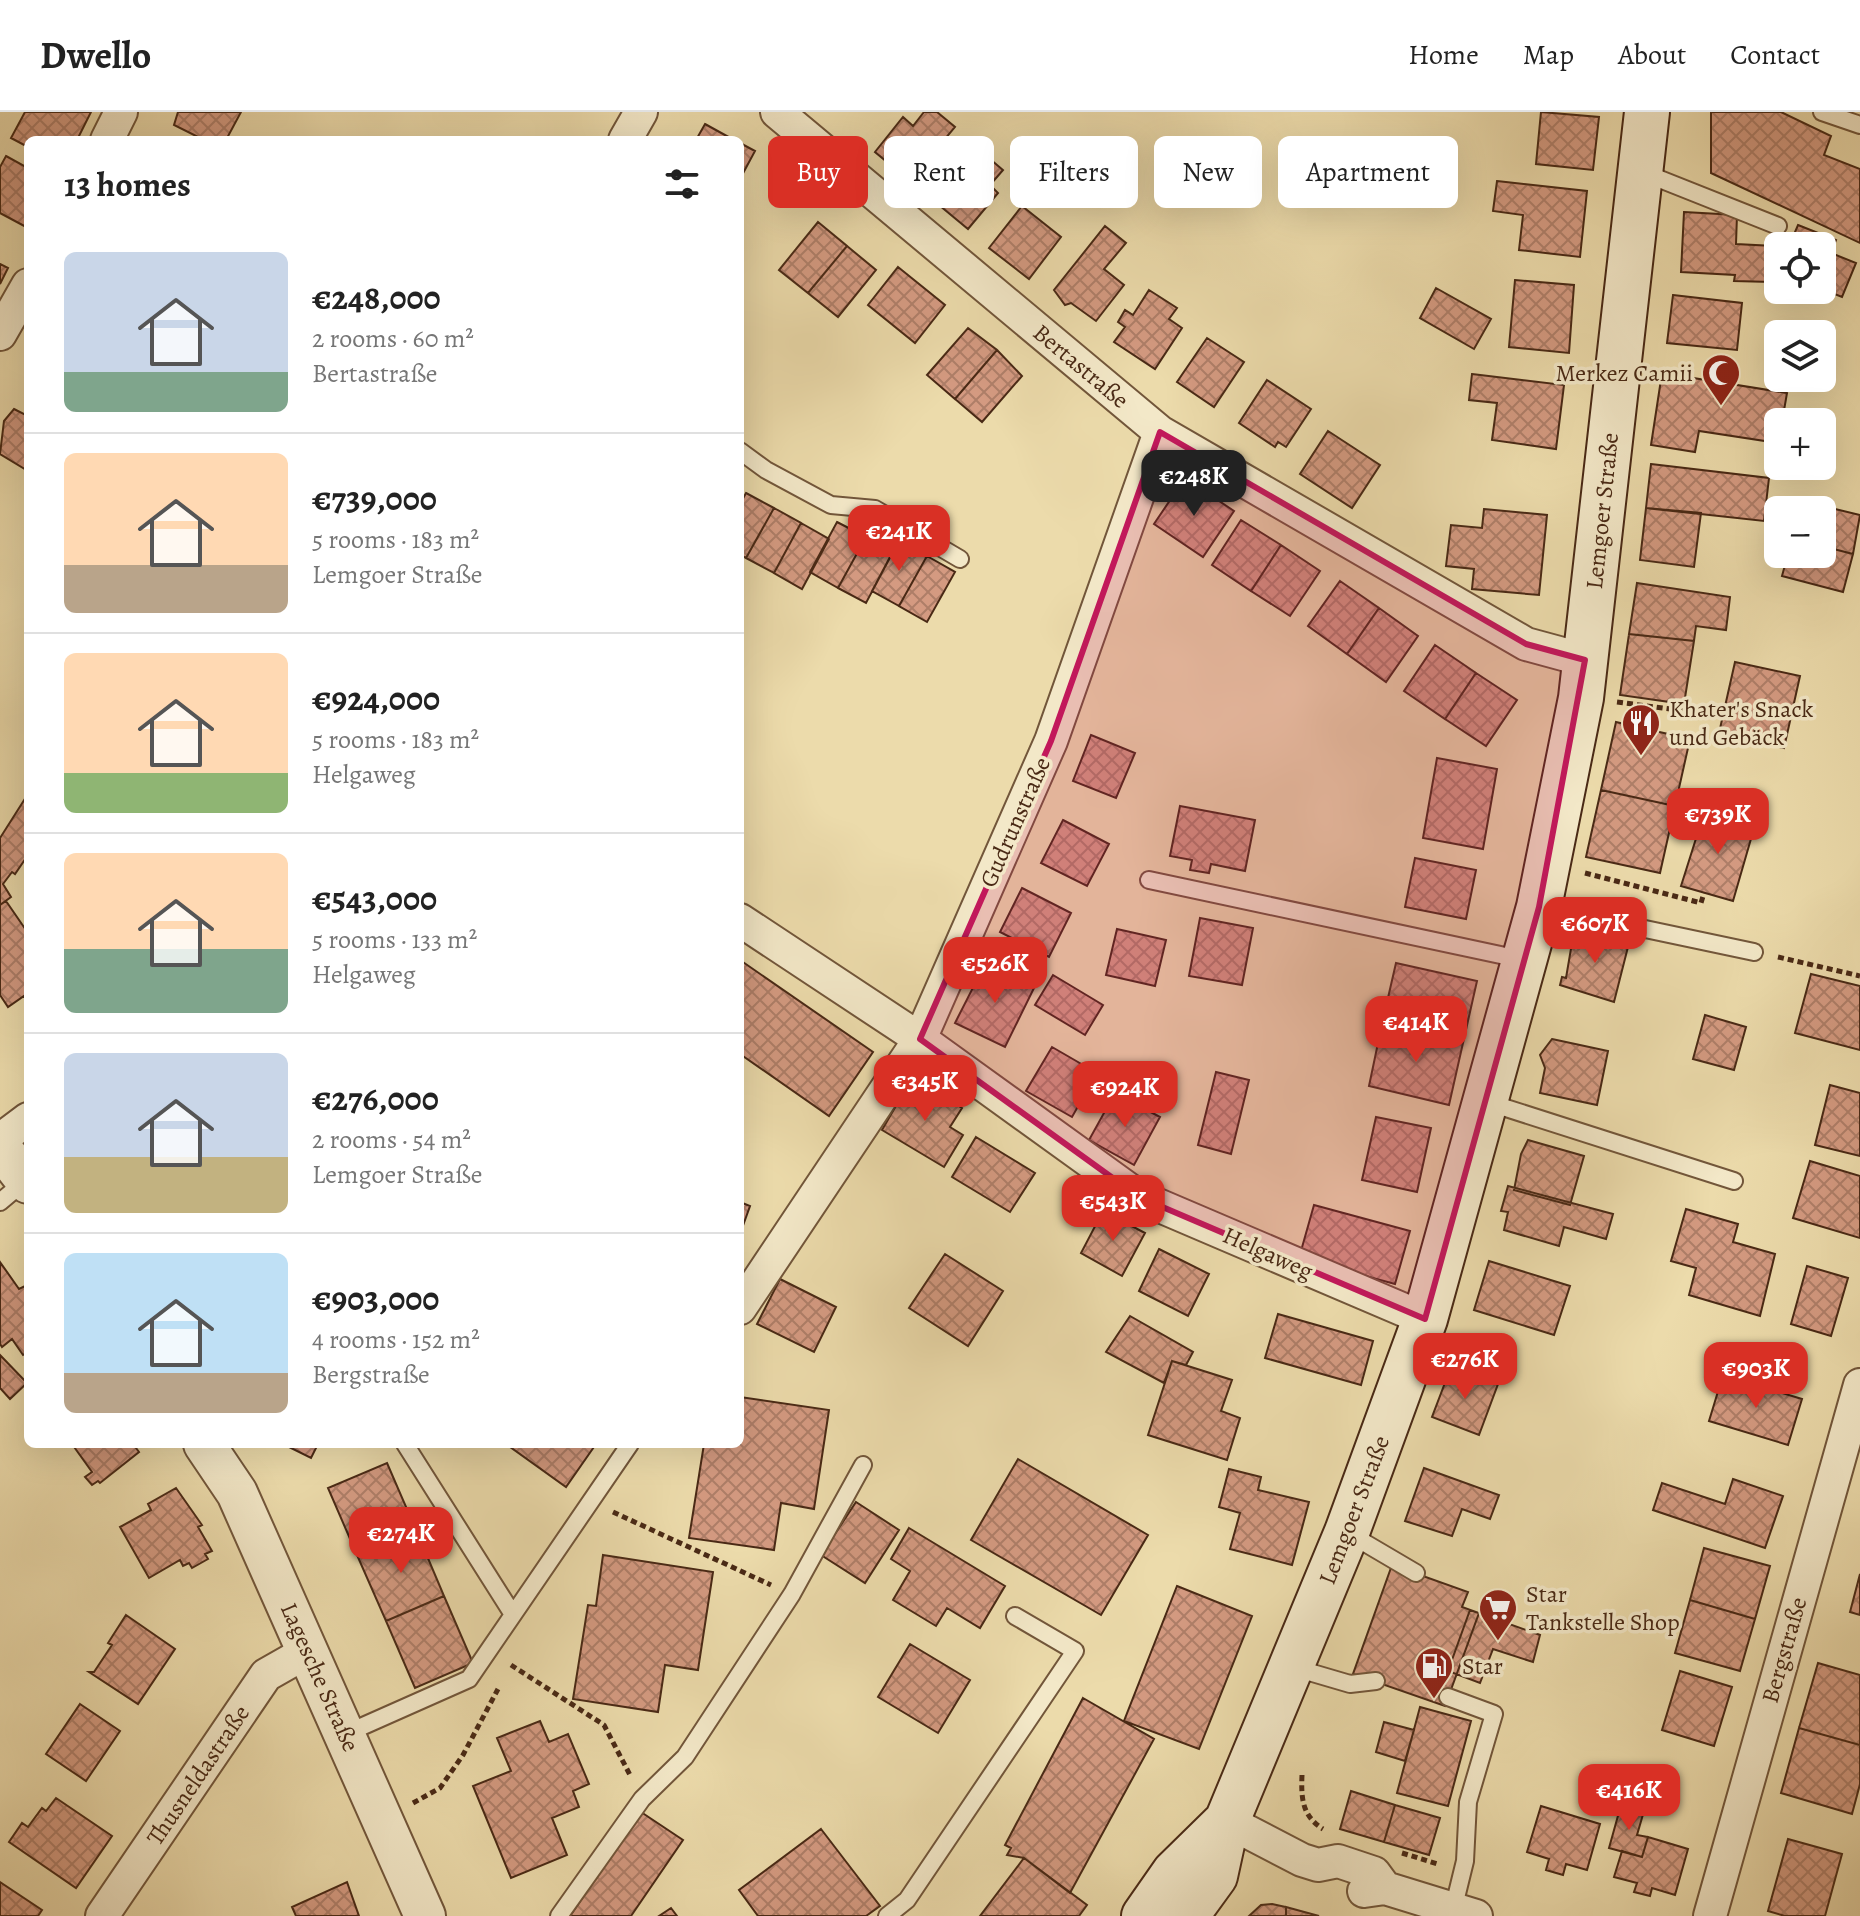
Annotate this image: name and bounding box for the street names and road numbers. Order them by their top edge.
street label: Bertastraße [1026,317,1136,415]
street label: Lemgoer Straße [1578,431,1626,591]
street label: Gudrunstraße [972,752,1058,892]
street label: Helgaweg [1218,1219,1318,1287]
street label: Lemgoer Straße [1311,1431,1397,1589]
street label: Bergstraße [1754,1593,1814,1707]
street label: Lagesche Straße [273,1597,367,1757]
street label: Thusneldastraße [139,1699,257,1851]

